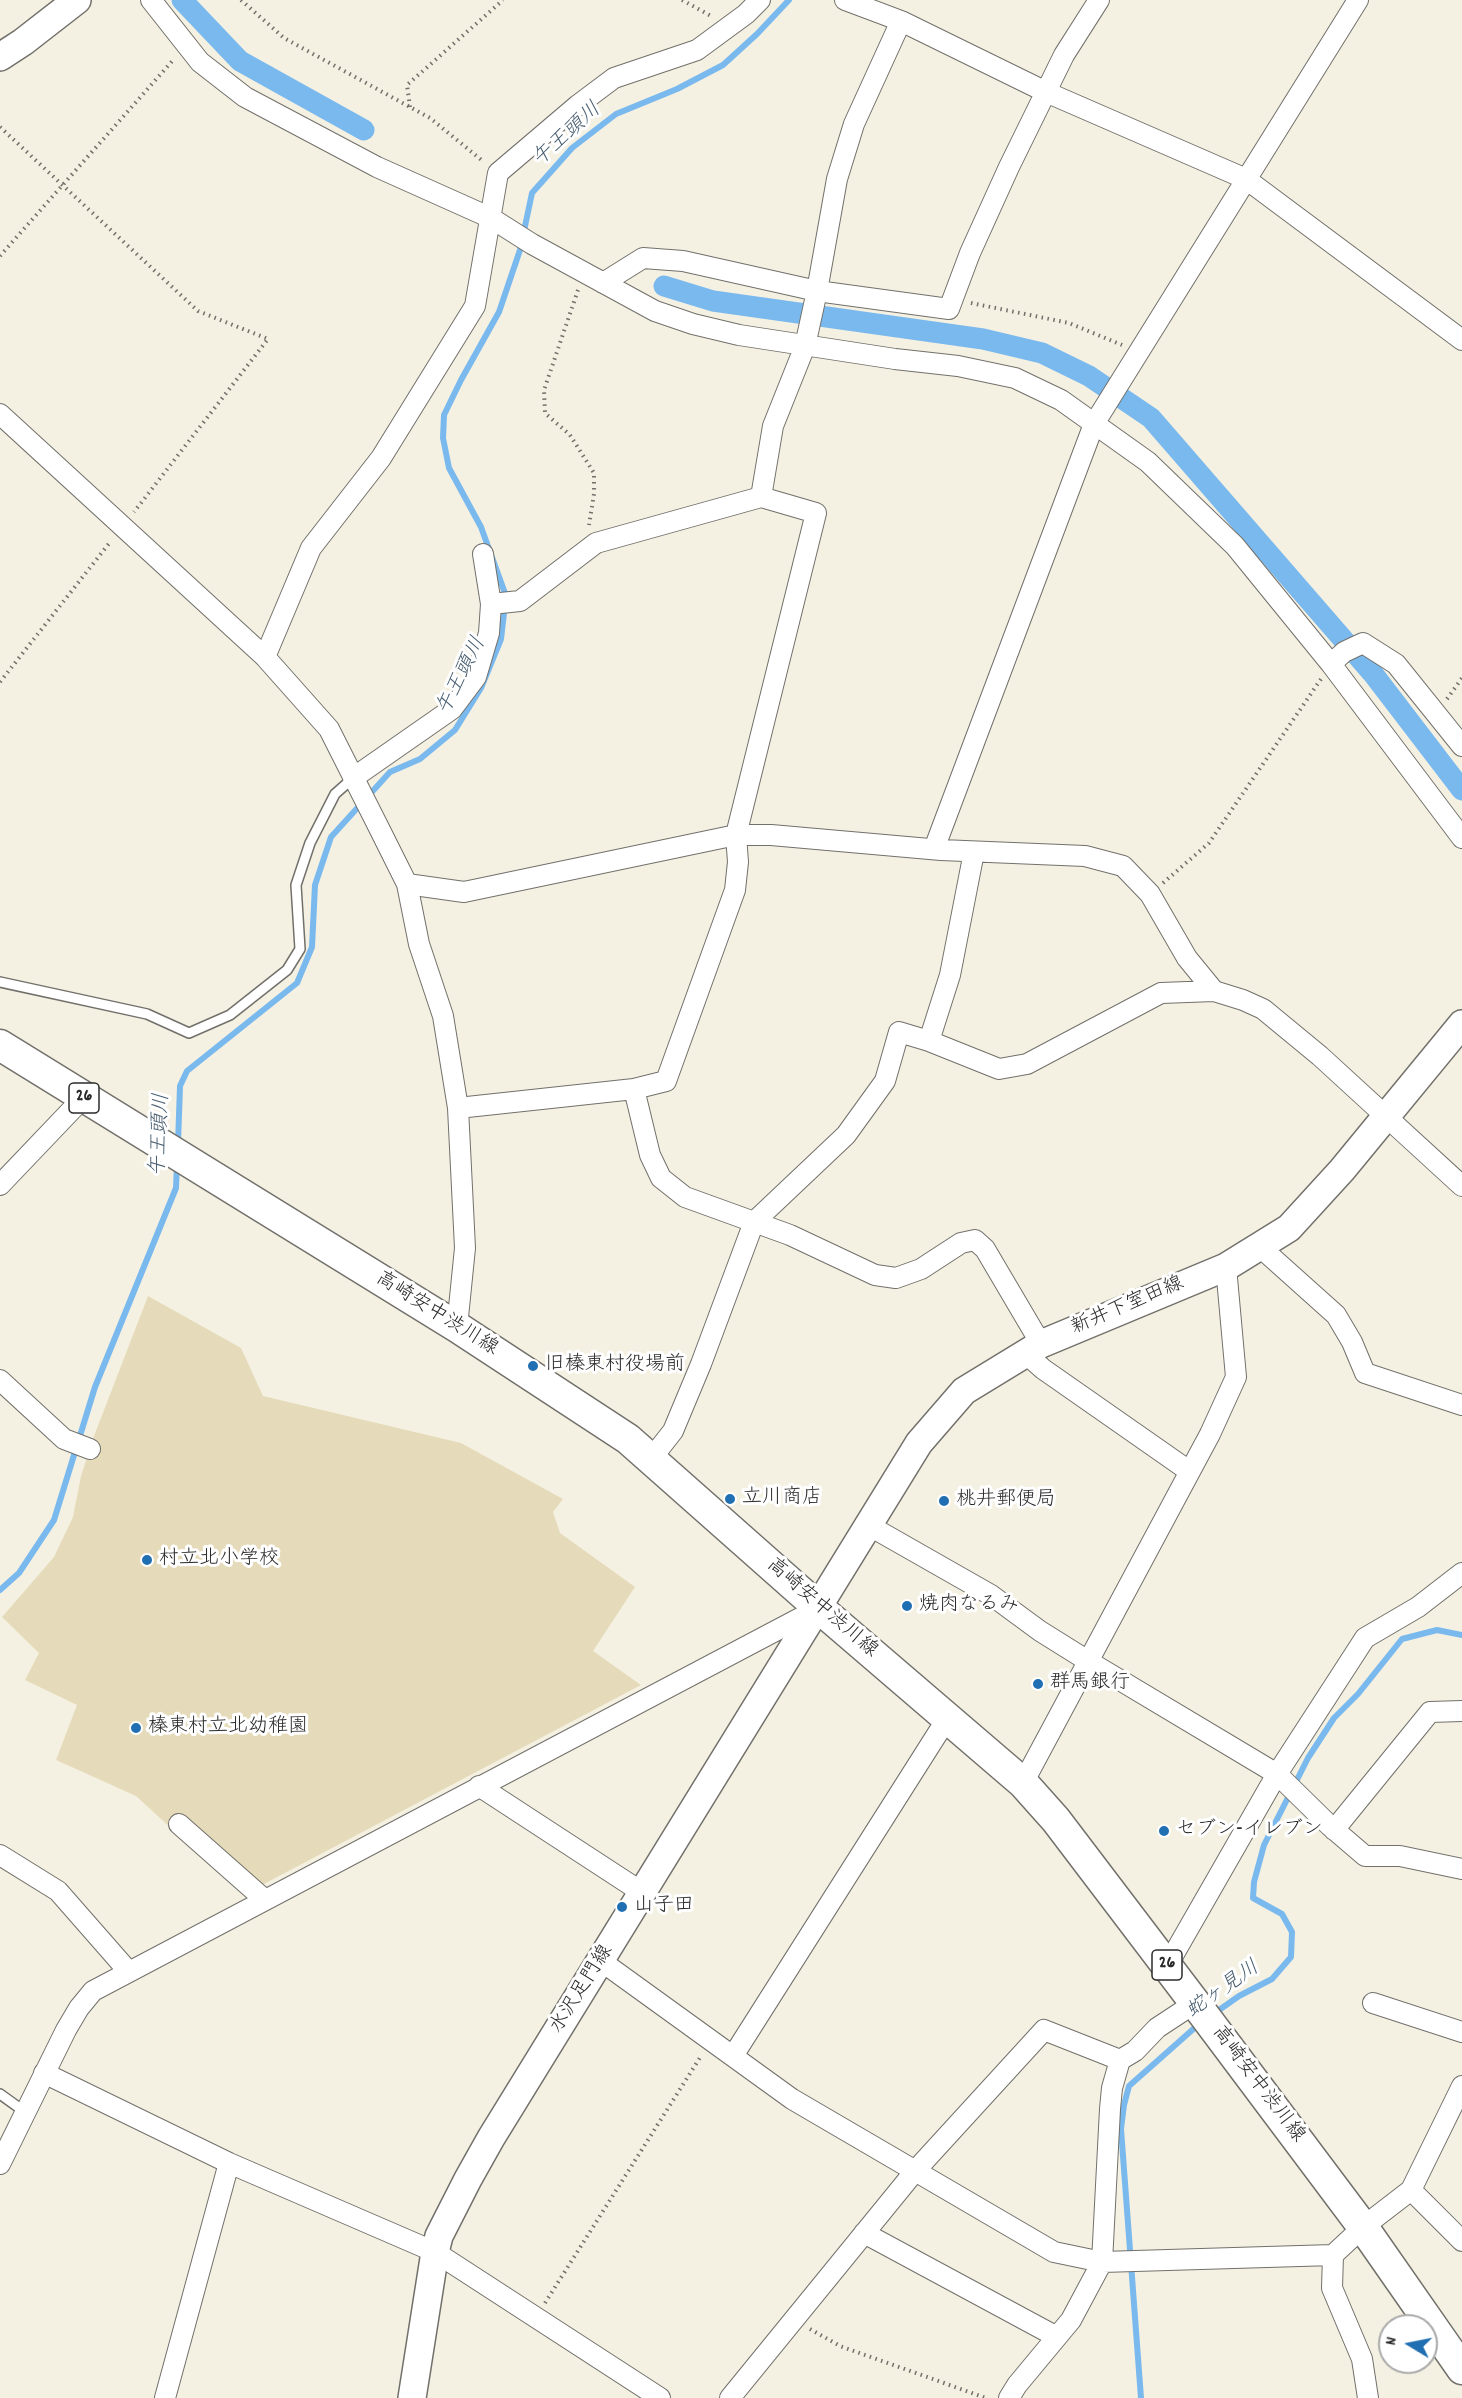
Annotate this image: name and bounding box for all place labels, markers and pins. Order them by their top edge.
place label: 旧榛東村役場前 [545,1354,685,1378]
marker: 旧榛東村役場前 [526,1359,540,1373]
place label: 立川商店 [742,1487,822,1511]
place label: 桃井郵便局 [956,1489,1056,1513]
marker: 立川商店 [723,1492,737,1506]
marker: 桃井郵便局 [937,1494,951,1508]
place label: 村立北小学校 [159,1548,279,1572]
marker: 村立北小学校 [140,1553,154,1567]
place label: 焼肉なるみ [919,1594,1019,1618]
marker: 焼肉なるみ [900,1599,914,1613]
place label: 群馬銀行 [1050,1672,1130,1696]
marker: 群馬銀行 [1031,1677,1045,1691]
place label: 榛東村立北幼稚園 [148,1716,308,1740]
marker: 榛東村立北幼稚園 [129,1721,143,1735]
place label: セブン-イレブン [1176,1819,1323,1843]
marker: セブン-イレブン [1157,1824,1171,1838]
place label: 山子田 [634,1895,694,1919]
marker: 山子田 [615,1900,629,1914]

